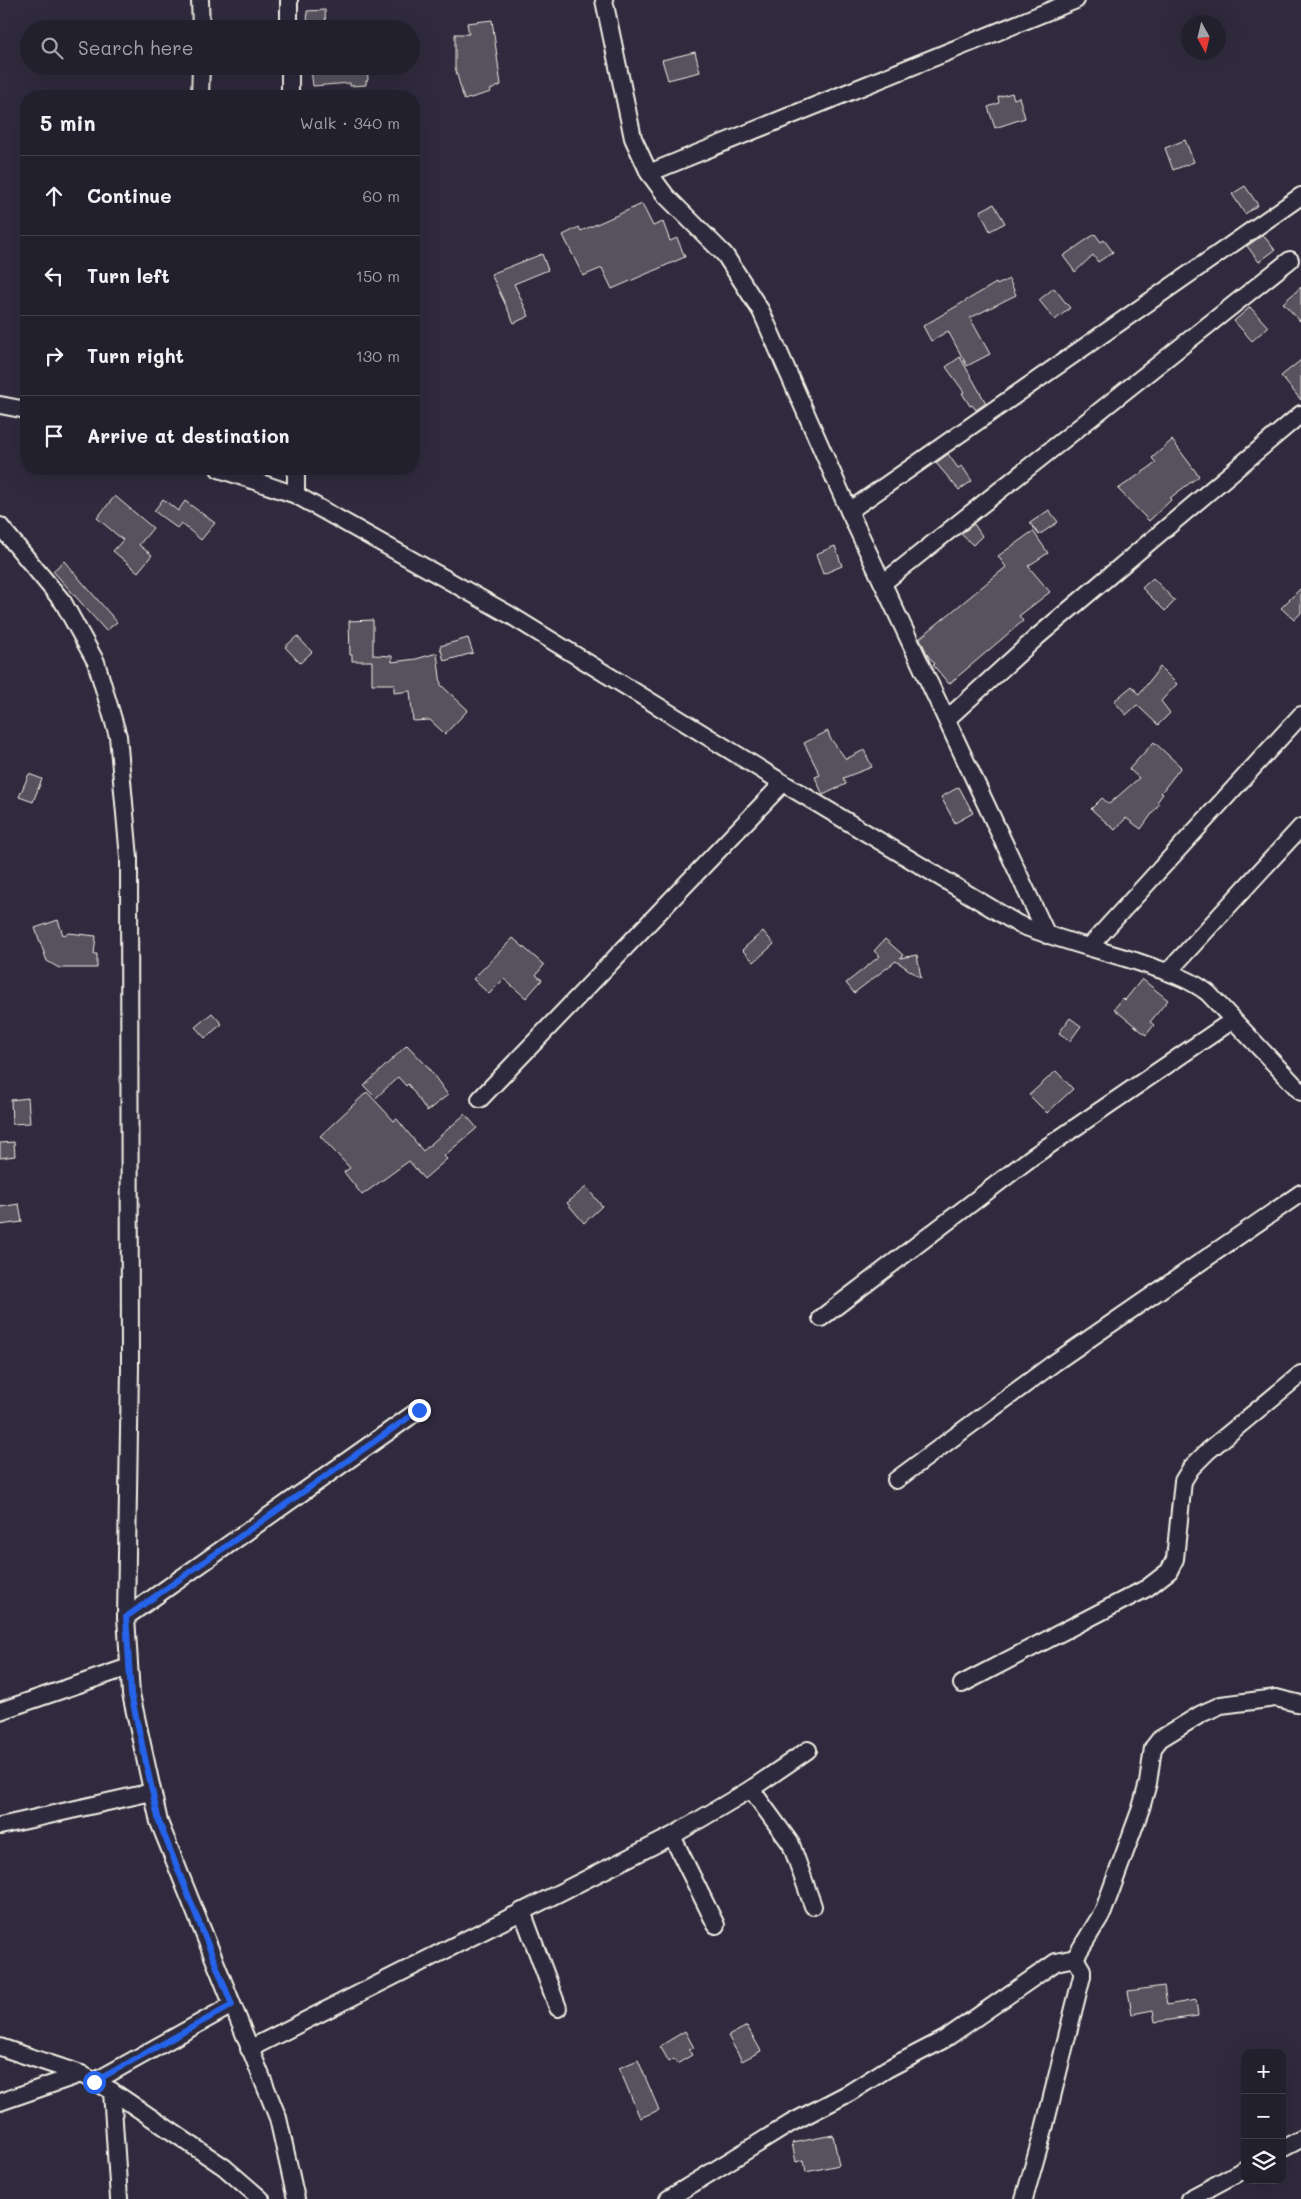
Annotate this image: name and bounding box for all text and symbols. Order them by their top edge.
north arrow [1181,15,1226,60]
search box [20,20,420,75]
icon: search [38,34,66,62]
text: Search here [78,35,194,60]
text: 5 min [40,109,96,136]
text: Walk · 340 m [300,112,400,133]
icon: ahead [40,182,68,210]
text: Continue [87,183,172,208]
text: 60 m [363,185,400,206]
icon: left [40,262,68,290]
text: Turn left [87,263,170,288]
text: 150 m [356,265,400,286]
icon: right [40,342,68,370]
text: Turn right [87,343,184,368]
text: 130 m [356,345,400,366]
icon: arrive [40,422,68,450]
text: Arrive at destination [87,423,290,448]
route end [408,1399,431,1422]
map controls [1241,2049,1286,2184]
button: + [1241,2049,1286,2094]
route start [83,2071,106,2094]
button: − [1241,2094,1286,2139]
button: layers [1241,2139,1286,2184]

